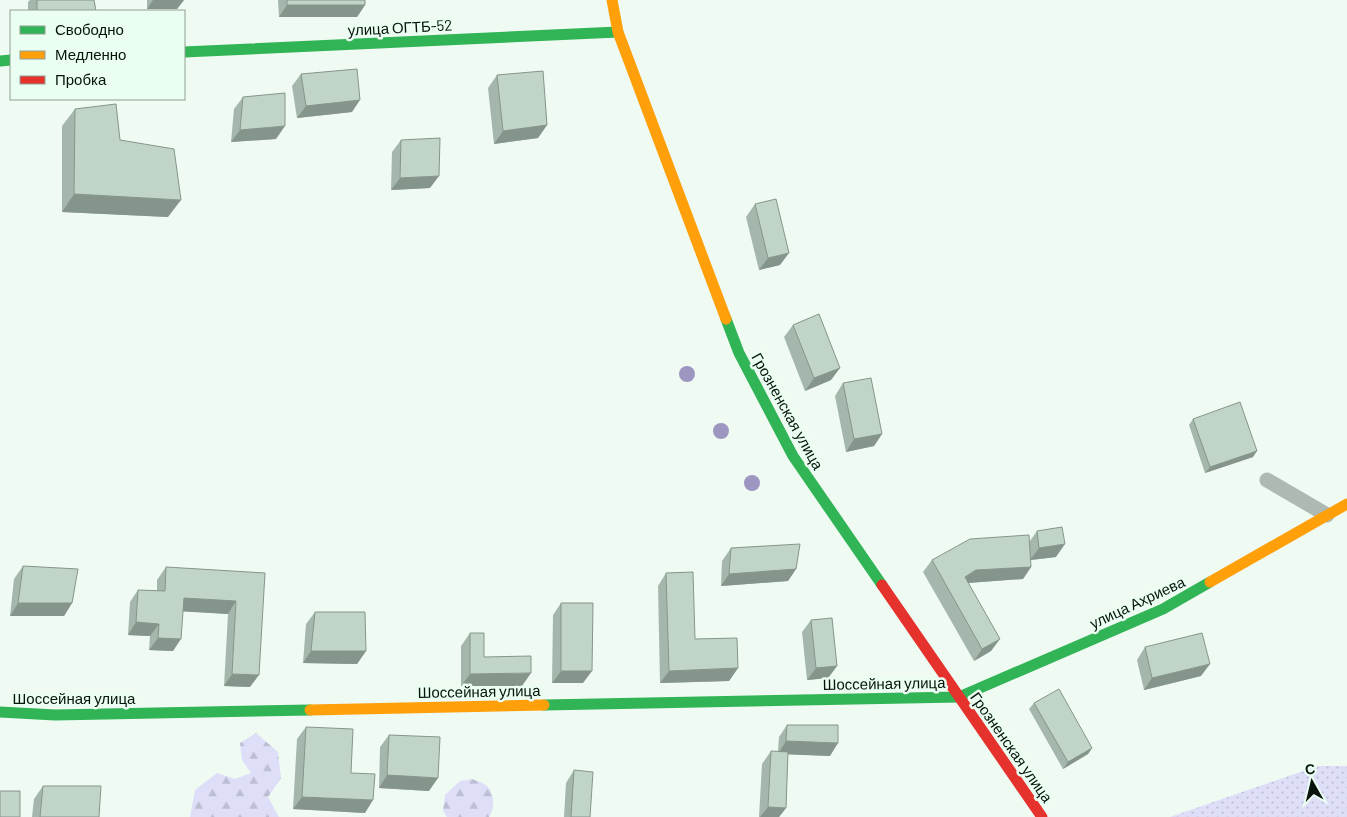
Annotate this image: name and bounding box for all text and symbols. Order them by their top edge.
legend [10,10,185,100]
street label: улица ОГТБ-52 [347,15,453,39]
text: Свободно [55,20,124,38]
text: Медленно [55,45,126,63]
text: Пробка [55,70,107,88]
street label: Грозненская улица [748,349,828,473]
street label: улица Ахриева [1087,572,1188,632]
street label: Шоссейная улица [822,673,946,693]
street label: Шоссейная улица [417,681,541,701]
street label: Грозненская улица [967,688,1057,806]
street label: Шоссейная улица [13,689,136,707]
north arrow [1287,757,1337,807]
text: С [1304,760,1316,778]

